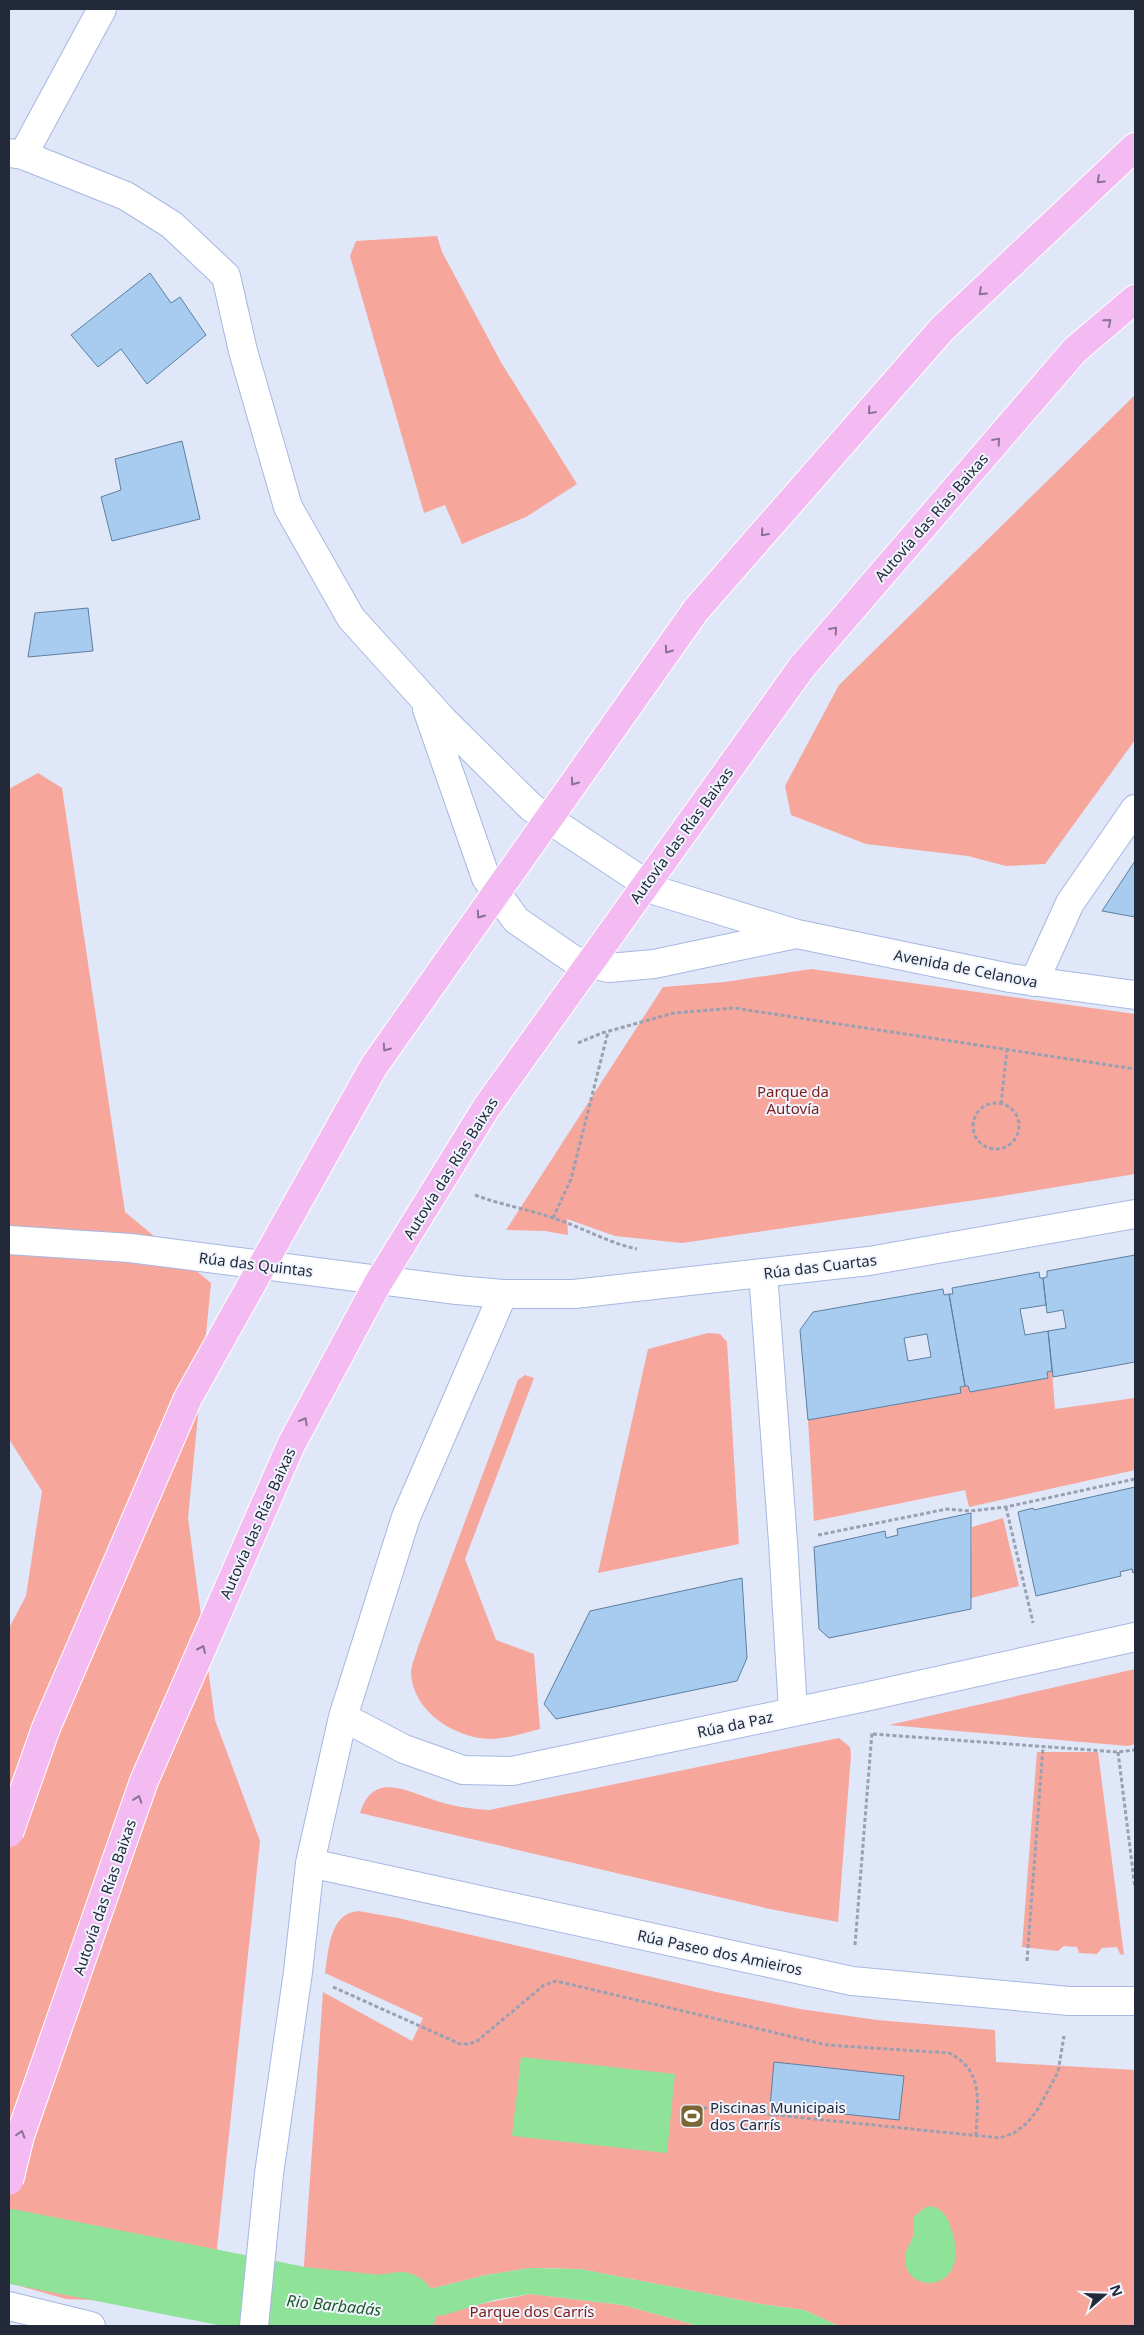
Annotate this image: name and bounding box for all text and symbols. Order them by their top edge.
one-way arrow [1096,174,1105,183]
one-way arrow [978,286,987,295]
one-way arrow [1102,320,1111,328]
one-way arrow [868,405,877,414]
one-way arrow [992,437,1001,446]
street label: Autovía das Rías Baixas [870,449,992,585]
one-way arrow [761,527,770,536]
one-way arrow [828,626,837,635]
one-way arrow [665,644,674,654]
street label: Autovía das Rías Baixas [625,763,737,907]
one-way arrow [571,776,580,786]
one-way arrow [477,909,486,919]
street label: Avenida de Celanova [892,944,1040,992]
one-way arrow [383,1042,392,1051]
park label: Parque da Autovía [757,1081,829,1118]
street label: Autovía das Rías Baixas [398,1093,502,1243]
street label: Rúa das Quintas [198,1247,314,1281]
street label: Rúa das Cuartas [762,1249,878,1283]
one-way arrow [297,1417,307,1426]
street label: Autovía das Rías Baixas [215,1444,299,1602]
one-way arrow [195,1645,206,1654]
street label: Rúa da Paz [695,1706,775,1742]
one-way arrow [132,1795,142,1804]
street label: Autovía das Rías Baixas [68,1816,140,1978]
street label: Rúa Paseo dos Amieiros [636,1925,804,1979]
place label: Piscinas Municipais dos Carrís [710,2097,846,2134]
sports icon: Piscinas Municipais dos Carrís [679,2103,705,2129]
one-way arrow [15,2130,25,2139]
north arrow [1079,2270,1129,2320]
text: N [1106,2282,1128,2299]
water label: Rio Barbadás [286,2289,383,2321]
park label: Parque dos Carrís [470,2301,594,2321]

